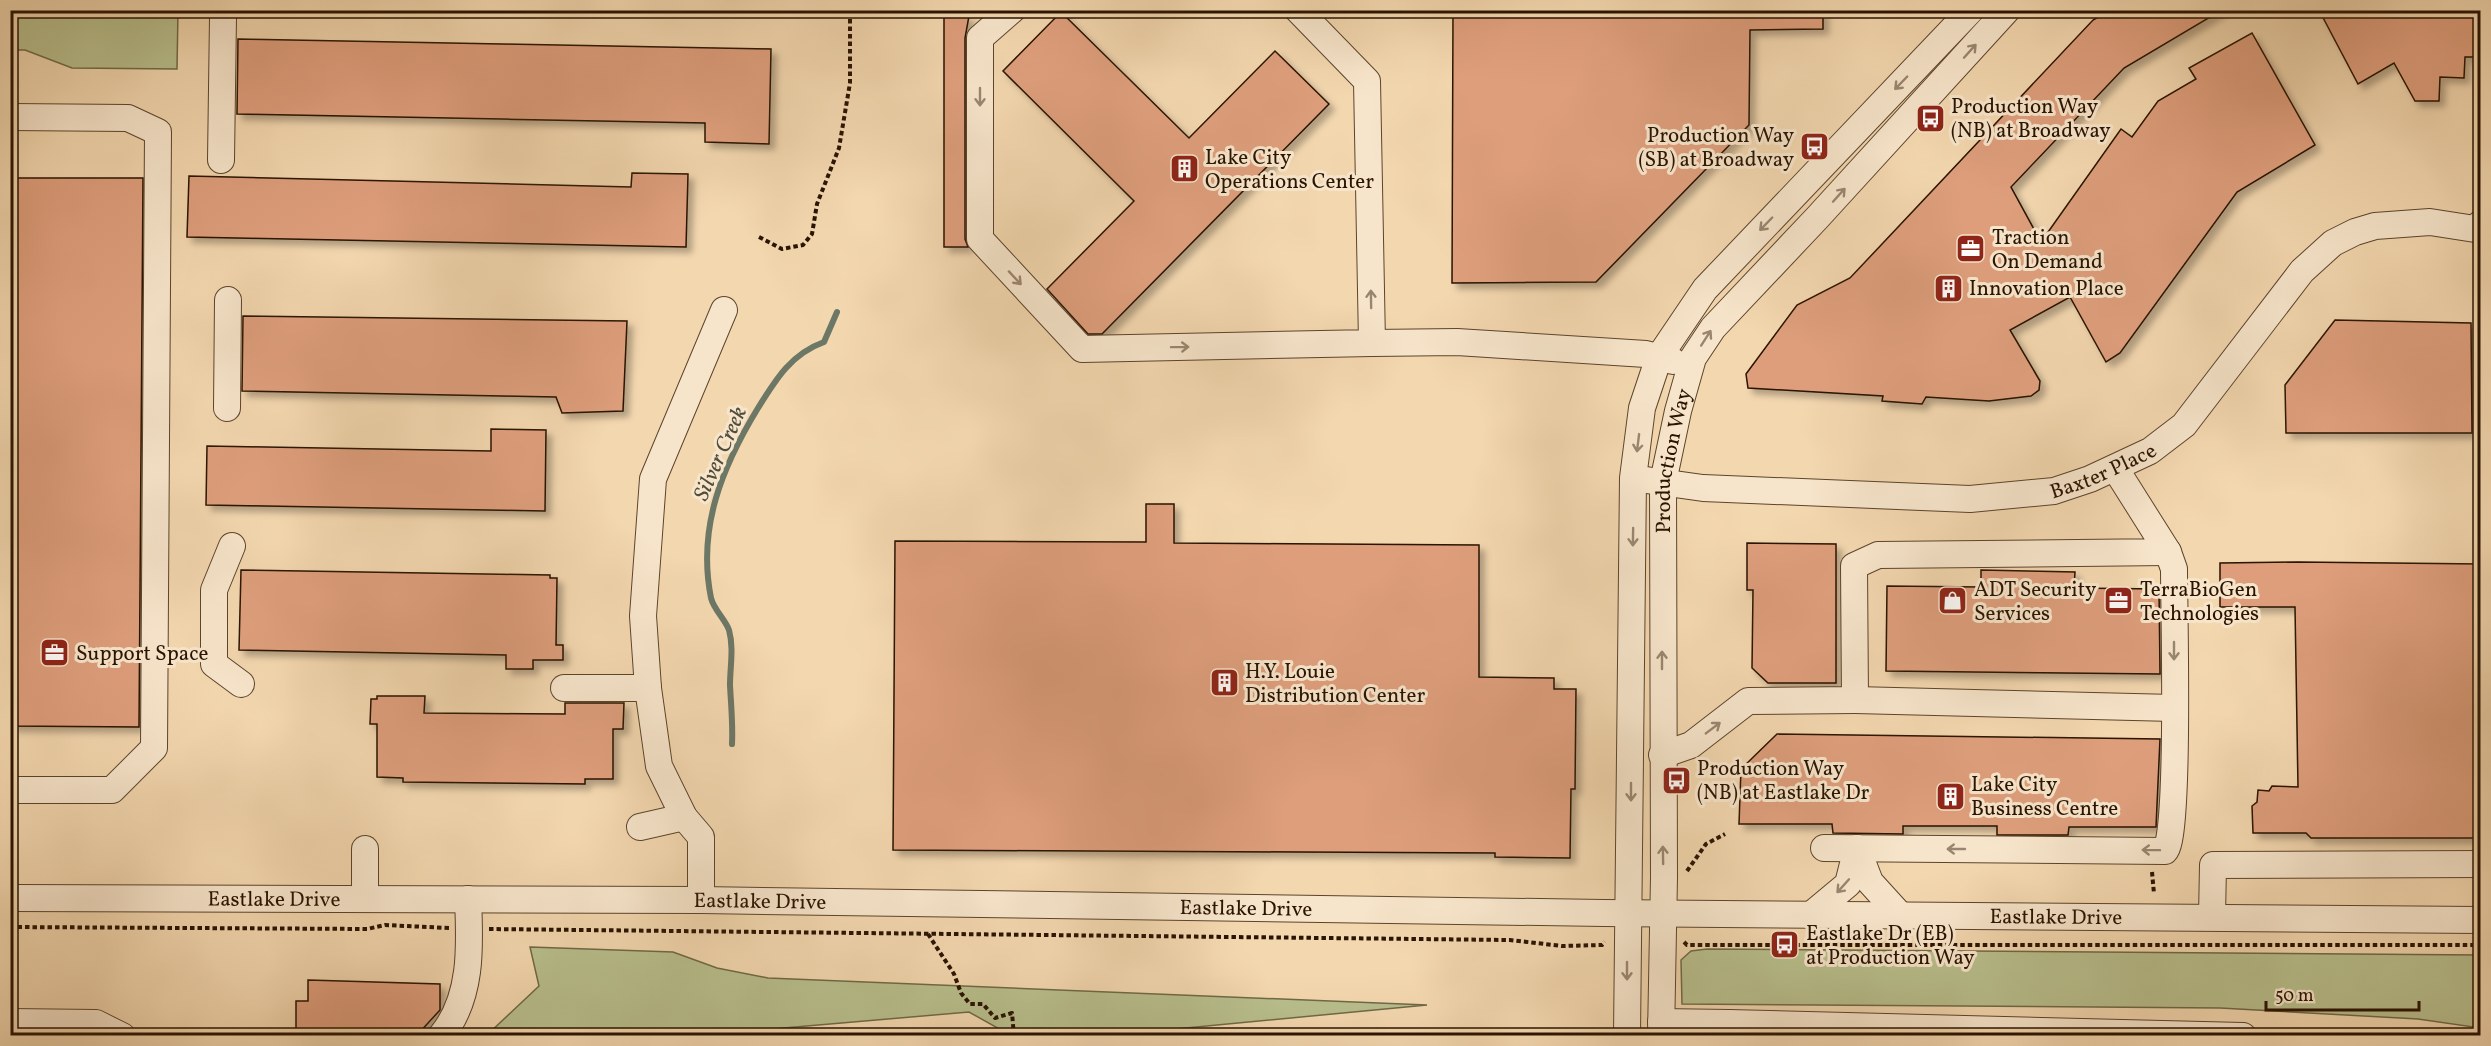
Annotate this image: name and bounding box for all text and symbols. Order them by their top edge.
one-way arrow [1963,44,1977,59]
one-way arrow [1894,76,1908,91]
one-way arrow [974,86,986,106]
place label: Production Way (NB) at Broadway [1951,93,2111,146]
bus stop icon: Production Way (NB) at Broadway [1914,102,1946,134]
place label: Production Way (SB) at Broadway [1638,122,1795,175]
bus stop icon: Production Way (SB) at Broadway [1799,131,1831,163]
place label: Lake City Operations Center [1205,144,1374,197]
building icon: Lake City Operations Center [1168,153,1200,185]
one-way arrow [1831,188,1845,203]
one-way arrow [1760,216,1774,231]
place label: Traction On Demand [1992,224,2103,277]
office icon: Traction On Demand [1955,233,1987,265]
one-way arrow [1008,270,1023,285]
building icon: Innovation Place [1932,272,1964,304]
place label: Innovation Place [1969,275,2124,304]
one-way arrow [1366,289,1377,309]
one-way arrow [1701,330,1713,347]
one-way arrow [1169,341,1189,352]
street label: Production Way [1650,385,1700,534]
water label: Silver Creek [687,402,756,506]
one-way arrow [1632,432,1643,452]
street label: Baxter Place [2047,438,2164,507]
one-way arrow [1627,526,1639,546]
place label: ADT Security Services [1974,576,2097,629]
place label: TerraBioGen Technologies [2140,576,2259,629]
shop icon: ADT Security Services [1937,585,1969,617]
office icon: TerraBioGen Technologies [2103,585,2135,617]
office icon: Support Space [39,637,71,669]
place label: Support Space [76,640,209,669]
one-way arrow [2168,641,2180,661]
one-way arrow [1656,650,1668,670]
place label: H.Y. Louie Distribution Center [1245,658,1425,711]
building icon: H.Y. Louie Distribution Center [1208,667,1240,699]
one-way arrow [1704,721,1720,734]
place label: Production Way (NB) at Eastlake Dr [1697,755,1870,808]
bus stop icon: Production Way (NB) at Eastlake Dr [1660,764,1692,796]
place label: Lake City Business Centre [1971,771,2118,824]
building icon: Lake City Business Centre [1934,780,1966,812]
one-way arrow [1625,781,1637,801]
one-way arrow [1946,843,1966,855]
one-way arrow [1658,845,1669,865]
one-way arrow [2141,845,2161,856]
one-way arrow [1836,878,1850,894]
street label: Eastlake Drive [208,886,341,915]
street label: Eastlake Drive [694,887,827,918]
street label: Eastlake Drive [1179,894,1313,925]
street label: Eastlake Drive [1989,903,2122,933]
place label: Eastlake Dr (EB) at Production Way [1806,920,1975,973]
bus stop icon: Eastlake Dr (EB) at Production Way [1769,929,1801,961]
one-way arrow [1621,961,1633,981]
scale bar [2266,974,2419,1012]
text: 50 m [2275,984,2314,1009]

